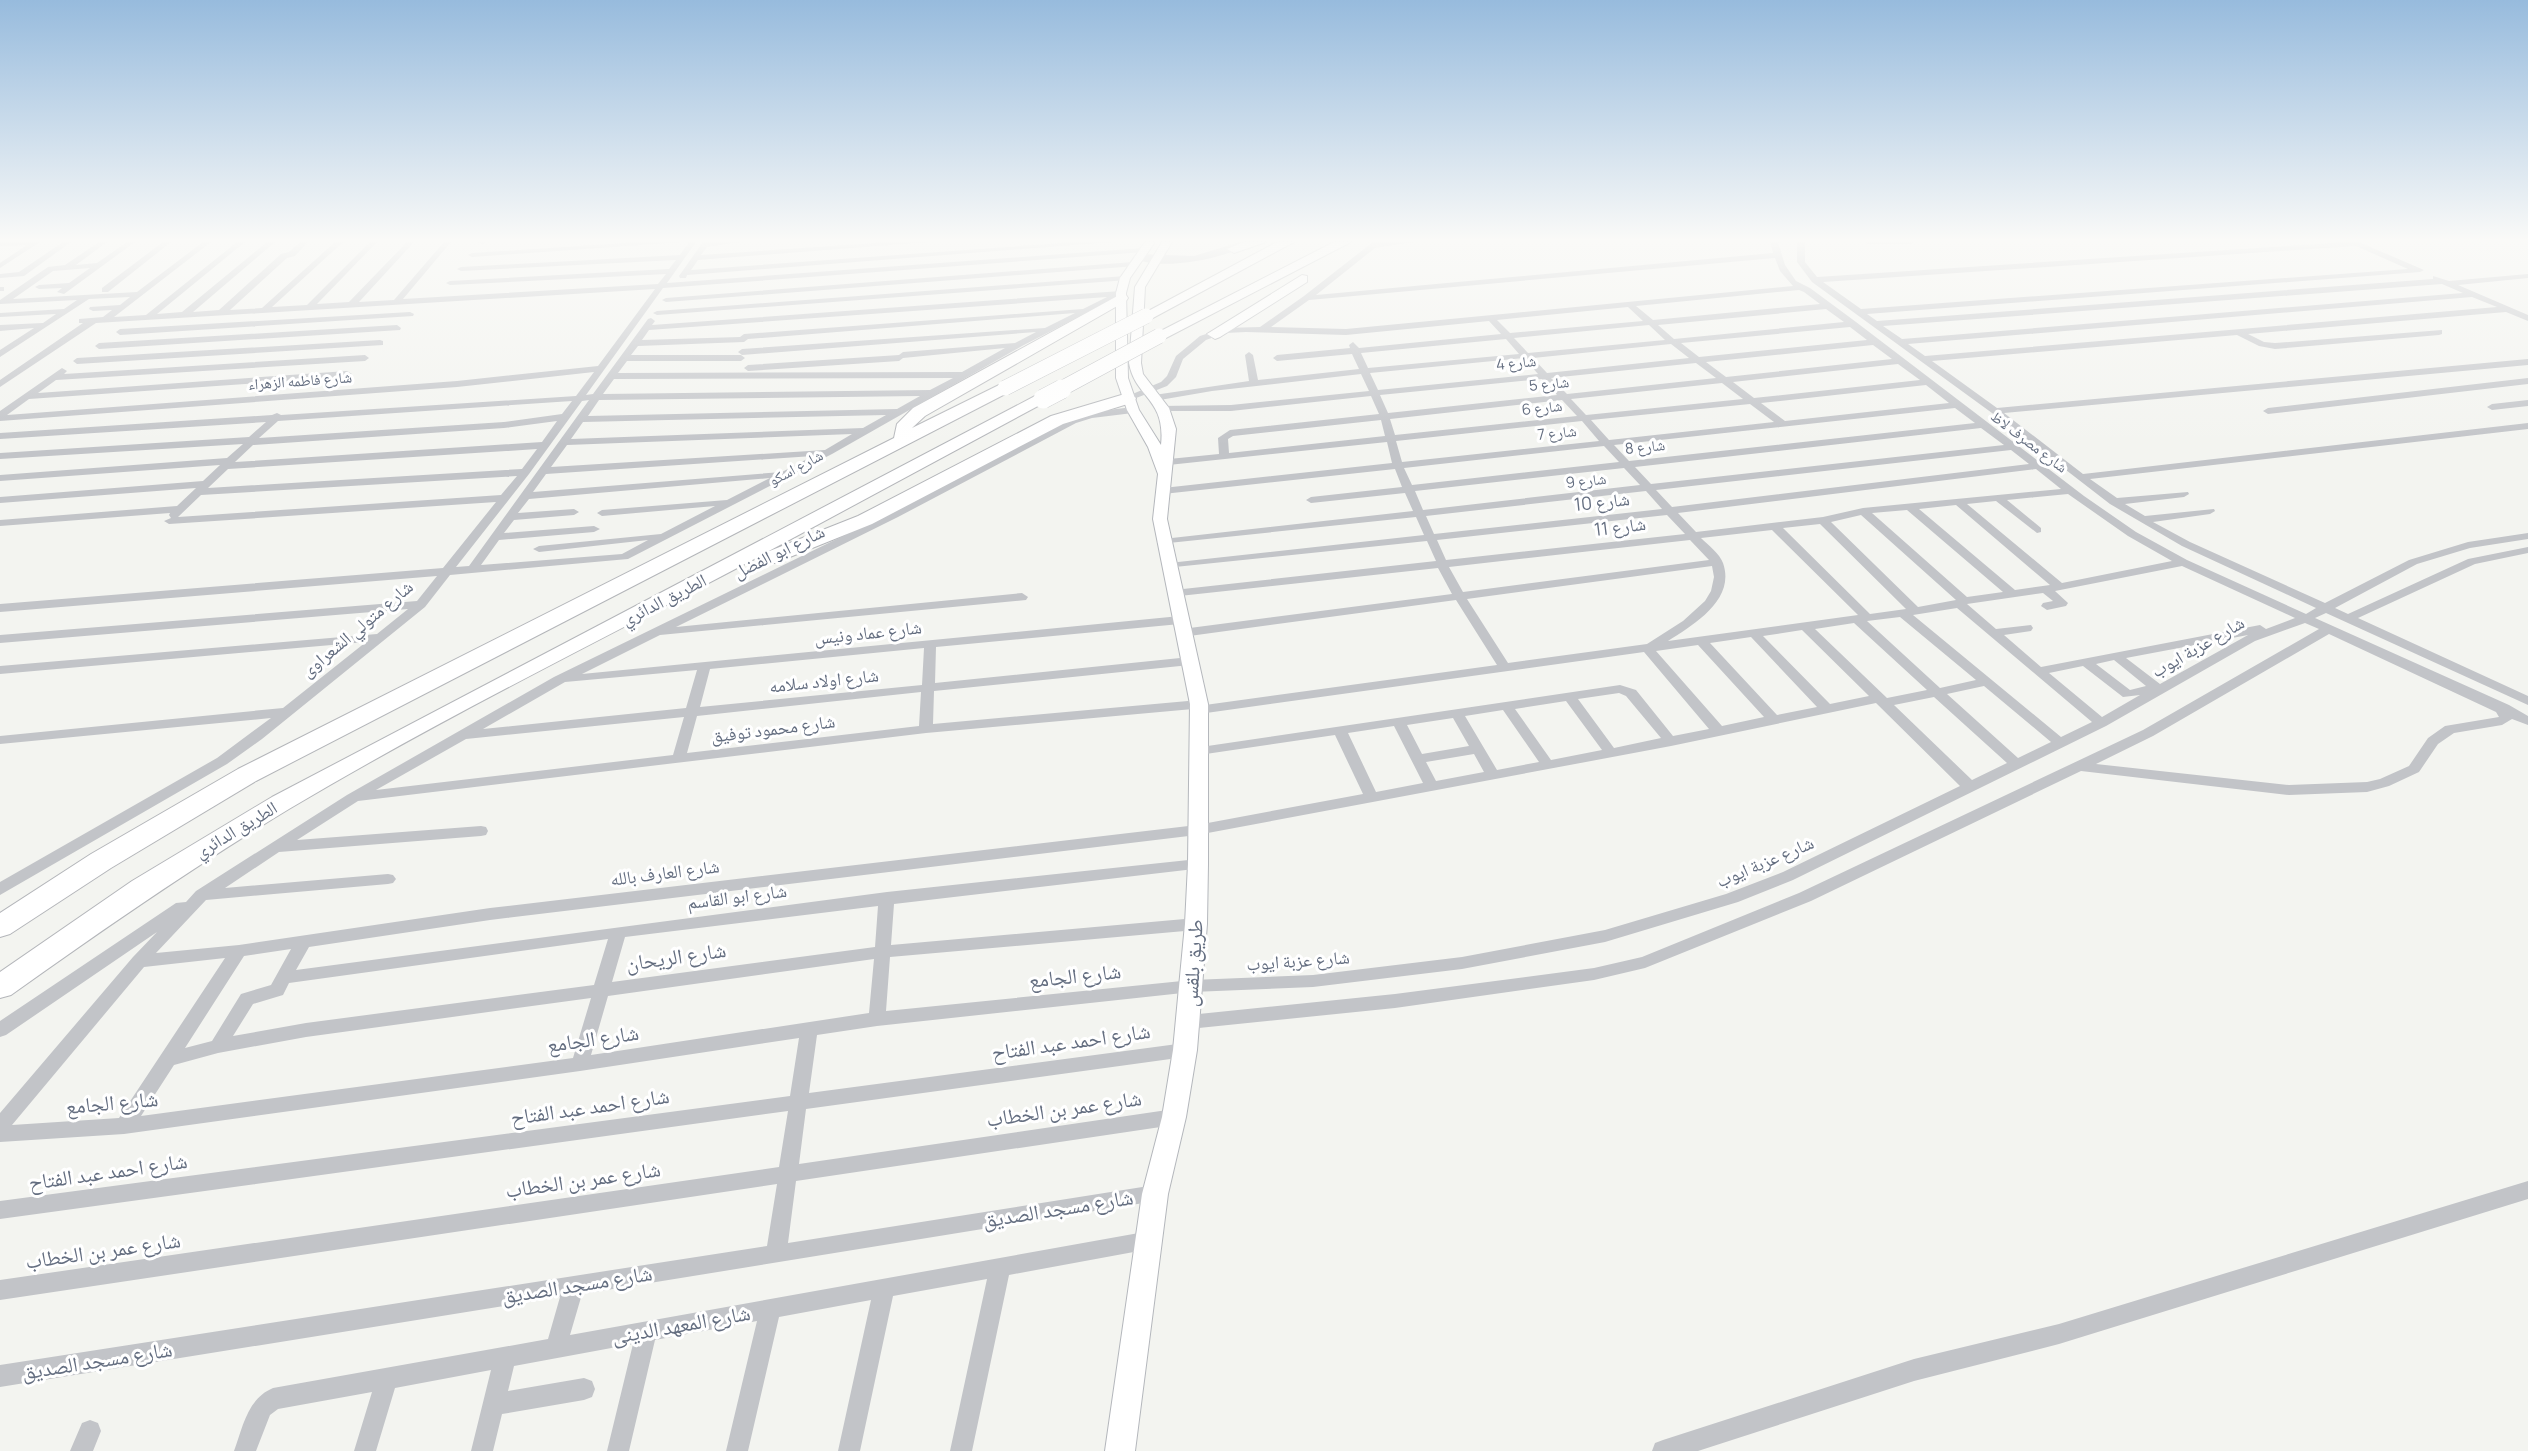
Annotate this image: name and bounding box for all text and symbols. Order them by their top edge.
street label: شارع 4 [1495,350,1537,375]
street label: شارع فاطمه الزهراء [247,366,353,395]
street label: شارع 5 [1528,371,1570,396]
street label: شارع 6 [1521,395,1563,420]
street label: شارع مصرف لاظ [1987,406,2072,477]
street label: شارع 7 [1536,420,1578,445]
street label: شارع 8 [1624,434,1666,459]
street label: شارع اسكو [765,444,827,491]
street label: شارع 9 [1565,468,1607,493]
street label: شارع 10 [1573,486,1631,516]
street label: شارع 11 [1593,511,1647,541]
street label: شارع ابو الفضل [729,519,828,584]
street label: الطريق الدائري [617,567,712,634]
street label: شارع متولي الشعراوى [295,574,420,685]
street label: شارع عزبة ايوب [2147,610,2248,682]
street label: شارع عماد ونيس [813,614,923,650]
street label: شارع اولاد سلامه [768,662,880,698]
street label: شارع محمود توفيق [709,708,836,748]
street label: الطريق الدائري [190,795,283,866]
street label: شارع عزبة ايوب [1712,830,1817,892]
street label: شارع العارف بالله [609,853,721,891]
street label: شارع ابو القاسم [686,878,788,915]
street label: طريق بلقس [1175,918,1209,1008]
street label: شارع الريحان [624,935,728,977]
street label: شارع عزبة ايوب [1245,944,1350,976]
street label: شارع الجامع [1027,956,1122,994]
street label: شارع احمد عبد الفتاح [990,1016,1152,1066]
street label: شارع الجامع [545,1018,641,1058]
street label: شارع احمد عبد الفتاح [509,1081,671,1131]
street label: شارع عمر بن الخطاب [984,1083,1143,1133]
street label: شارع الجامع [65,1084,159,1120]
street label: شارع احمد عبد الفتاح [27,1146,189,1196]
street label: شارع عمر بن الخطاب [503,1154,662,1204]
street label: شارع مسجد الصديق [980,1182,1135,1234]
street label: شارع عمر بن الخطاب [23,1225,182,1275]
street label: شارع مسجد الصديق [499,1258,654,1310]
street label: شارع المعهد الدينى [609,1298,752,1350]
street label: شارع مسجد الصديق [19,1334,174,1386]

